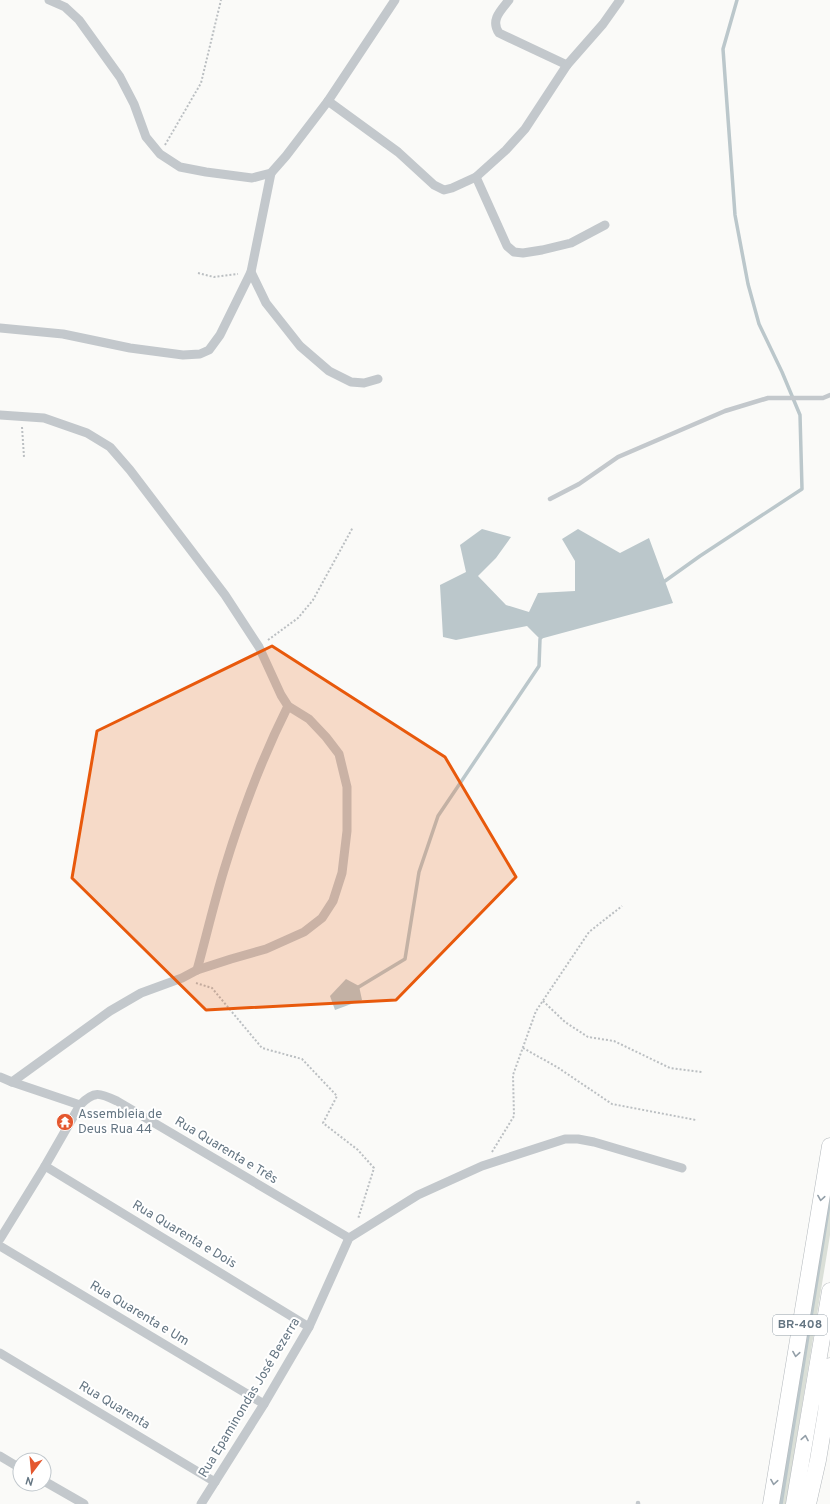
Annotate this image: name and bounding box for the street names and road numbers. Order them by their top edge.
street label: Rua Quarenta e Três [172,1114,280,1188]
street label: Rua Quarenta e Dois [129,1198,239,1272]
street label: Rua Quarenta e Um [86,1278,192,1350]
street label: Rua Epaminondas José Bezerra [196,1315,304,1481]
road number: BR-408 [773,1315,827,1335]
street label: Rua Quarenta [75,1378,153,1434]

